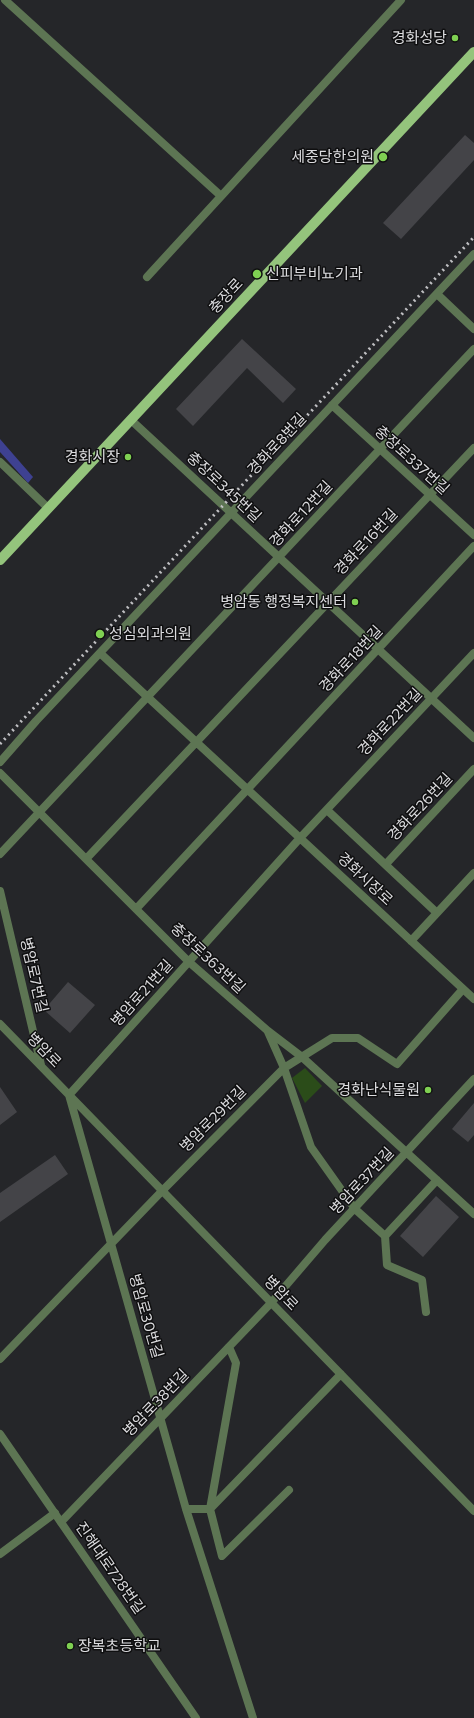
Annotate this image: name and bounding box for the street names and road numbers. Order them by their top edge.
street label: 충장로 [205,275,247,317]
street label: 경화로8번길 [244,409,310,479]
street label: 충장로337번길 [371,422,453,498]
street label: 충장로345번길 [183,448,265,526]
street label: 경화로12번길 [266,477,336,551]
street label: 경화로16번길 [331,505,401,579]
street label: 경화로18번길 [316,622,386,696]
street label: 경화로22번길 [354,685,426,759]
street label: 경화로26번길 [384,769,456,845]
street label: 경화시장로 [334,849,396,909]
street label: 충장로363번길 [167,919,249,997]
street label: 병암로7번길 [17,936,51,1014]
street label: 병암로21번길 [107,956,177,1030]
street label: 병암로 [23,1029,65,1071]
street label: 병암로29번길 [176,1082,250,1156]
street label: 병암로37번길 [326,1144,398,1218]
street label: 병암로30번길 [125,1272,167,1360]
street label: 병암로 [260,1272,302,1314]
street label: 병암로38번길 [119,1366,193,1440]
street label: 진해대로728번길 [72,1519,148,1617]

